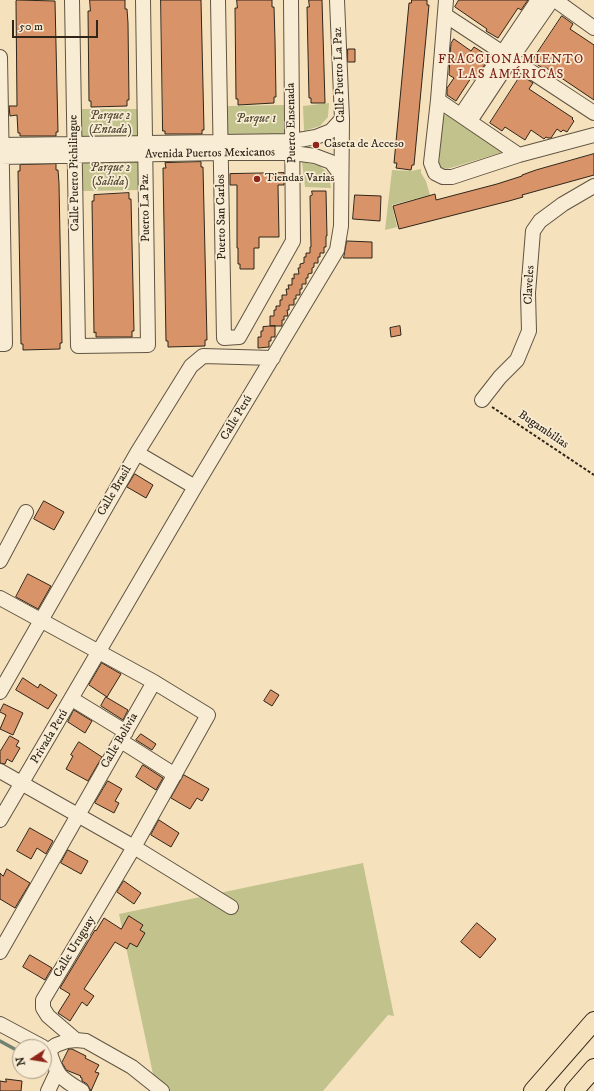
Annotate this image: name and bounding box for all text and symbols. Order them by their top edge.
scale bar [14,12,100,38]
text: 50 m [19,19,43,34]
street label: Calle Puerto La Paz [331,27,349,123]
district label: FRACCIONAMIENTO LAS AMÉRICAS [438,52,584,83]
street label: Puerto Ensenada [284,83,300,163]
park label: Parque 2 (Entada) [89,110,131,138]
park label: Parque 1 [236,113,276,127]
street label: Calle Puerto Pichilingue [67,115,83,231]
place label: Caseta de Acceso [324,138,404,152]
marker: Caseta de Acceso [311,140,321,150]
street label: Avenida Puertos Mexicanos [145,146,275,162]
park label: Parque 2 (Salida) [90,162,130,190]
place label: Tiendas Varias [265,172,335,186]
street label: Puerto La Paz [138,174,154,242]
street label: Puerto San Carlos [214,174,230,260]
marker: Tiendas Varias [252,174,262,184]
street label: Claveles [522,265,538,305]
street label: Calle Perú [218,393,256,443]
street label: Bugambilias [515,408,571,452]
street label: Calle Brasil [95,463,135,519]
street label: Privada Perú [28,707,72,767]
street label: Calle Bolivia [98,711,142,771]
street label: Calle Uruguay [51,914,99,980]
north arrow [12,1039,52,1079]
text: N [13,1055,29,1067]

